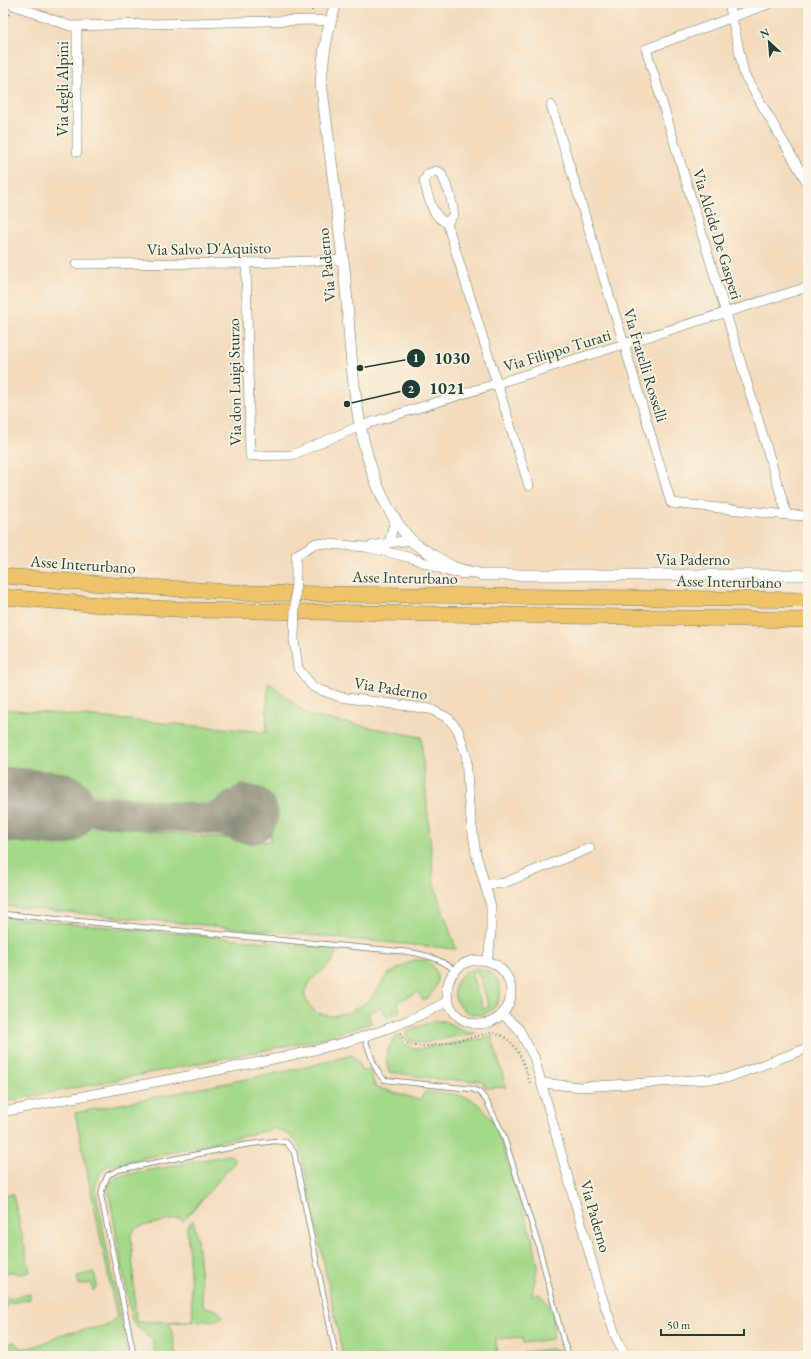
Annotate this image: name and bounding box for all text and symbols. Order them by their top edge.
north arrow [749,22,789,62]
text: N [758,25,772,41]
street label: Via degli Alpini [52,41,73,137]
street label: Via Alcide De Gasperi [688,166,747,302]
street label: Via Paderno [312,227,341,303]
street label: Via Salvo D'Aquisto [147,237,272,260]
street label: Via Fratelli Rosselli [618,306,673,424]
street label: Via don Luigi Sturzo [223,318,246,446]
street label: Via Filippo Turati [501,324,614,377]
callout: 1030 [406,344,477,373]
text: 1030 [434,347,470,369]
text: 1 [413,350,419,366]
callout: 1021 [401,374,473,403]
text: 1021 [429,377,465,399]
text: 2 [408,381,415,397]
street label: Via Paderno [656,549,730,570]
street label: Asse Interurbano [28,550,137,579]
street label: Asse Interurbano [351,566,458,589]
street label: Asse Interurbano [675,570,782,593]
street label: Via Paderno [353,672,429,705]
street label: Via Paderno [575,1177,616,1255]
scale bar [661,1311,744,1337]
text: 50 m [667,1317,691,1333]

